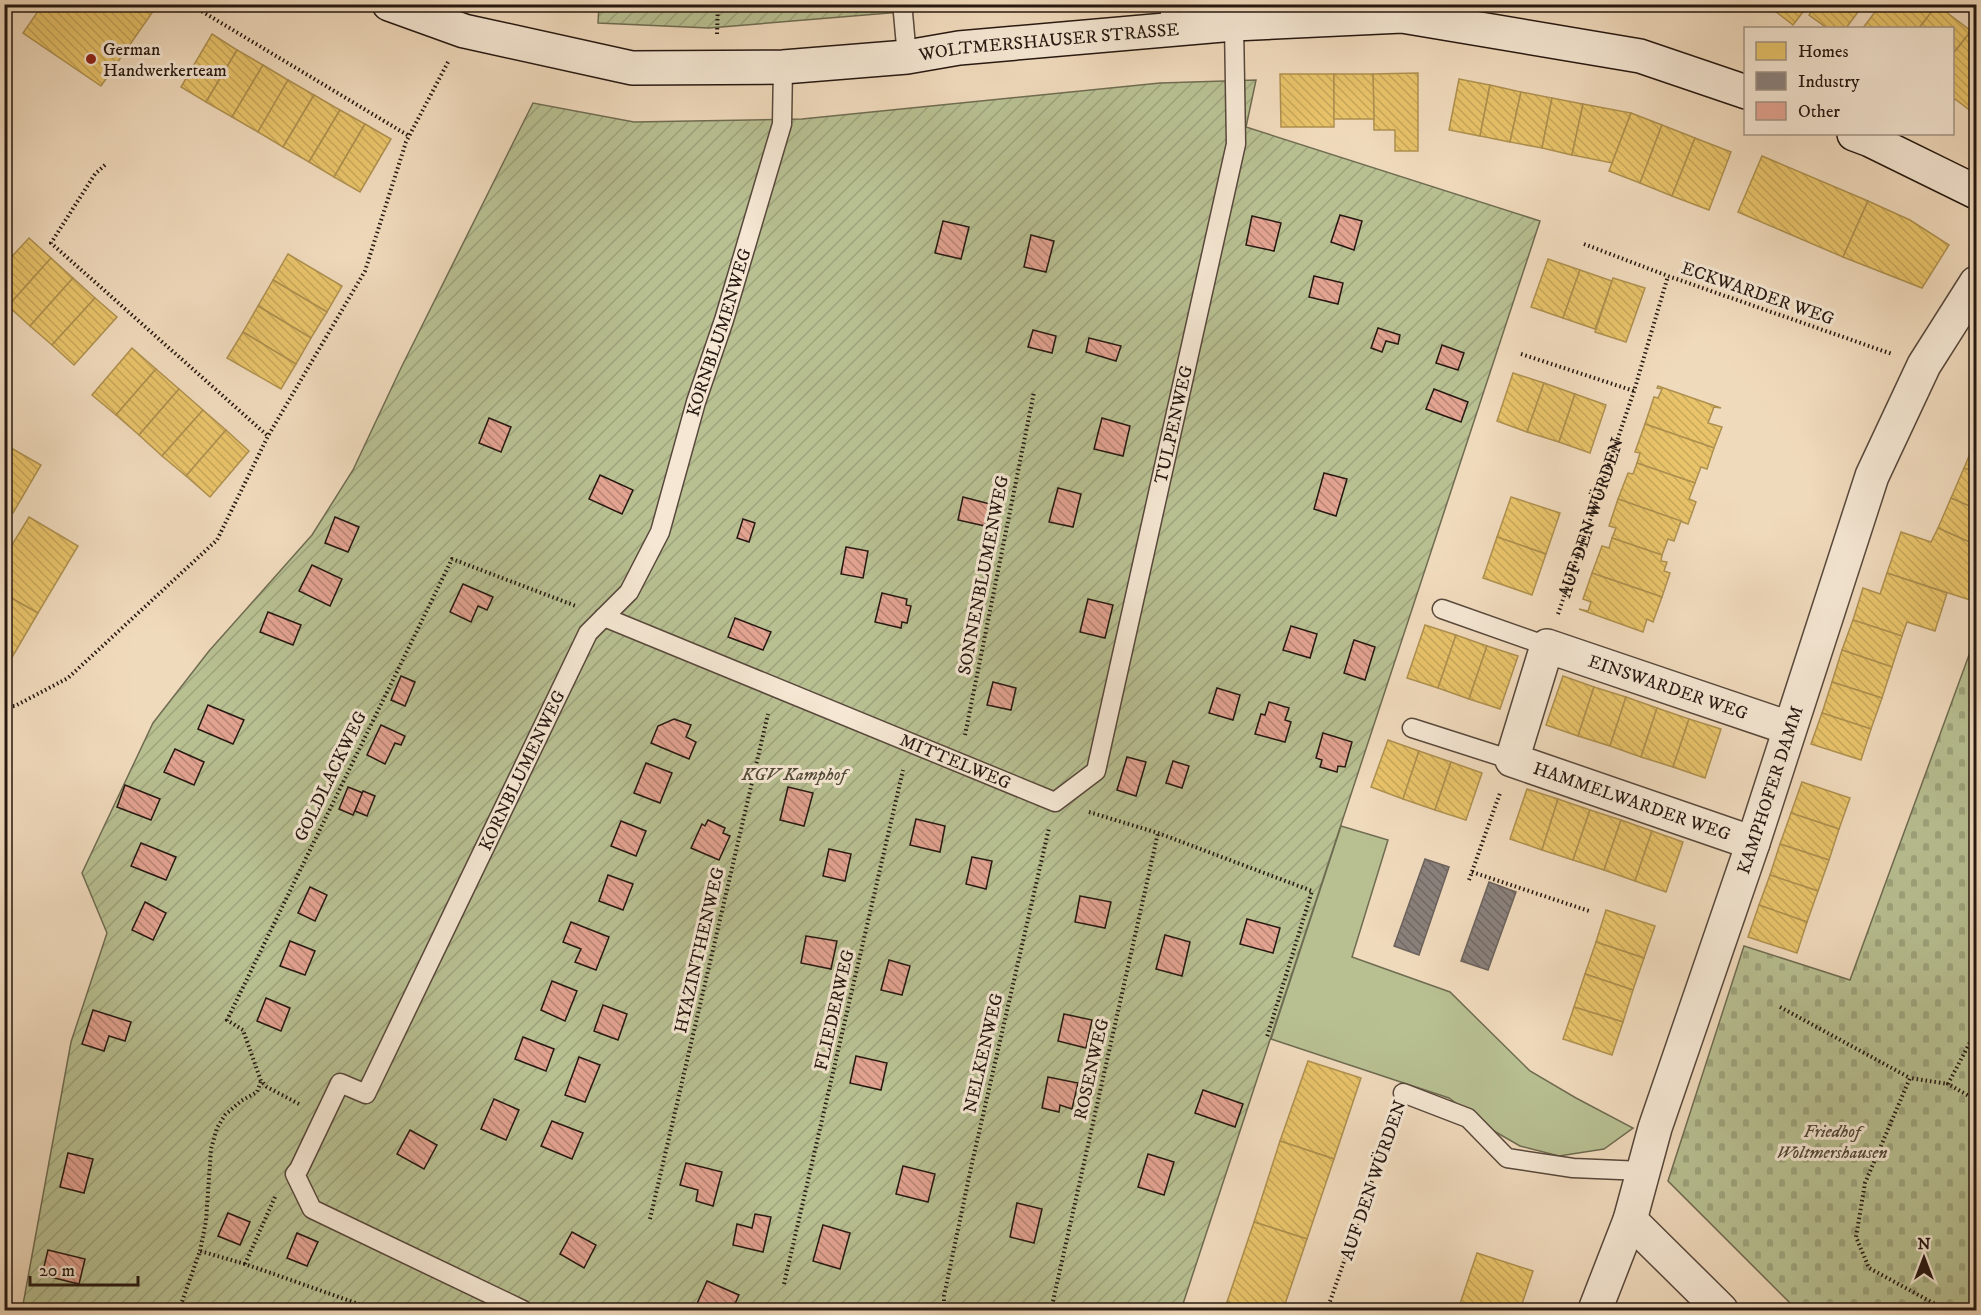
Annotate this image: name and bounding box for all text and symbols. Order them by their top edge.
street label: WOLTMERSHAUSER STRASSE [916,19,1180,67]
legend [1744,27,1954,135]
place label: German Handwerkerteam [103,39,227,82]
text: Homes [1798,41,1849,63]
marker: German Handwerkerteam [84,52,98,66]
text: Industry [1798,71,1860,93]
text: Other [1798,101,1840,123]
street label: KORNBLUMENWEG [682,246,757,419]
street label: ECKWARDER WEG [1678,257,1837,331]
street label: TULPENWEG [1151,363,1198,486]
street label: AUF DEN WÜRDEN [1554,435,1629,601]
street label: SONNENBLUMENWEG [954,473,1014,677]
street label: EINSWARDER WEG [1585,651,1751,725]
street label: KORNBLUMENWEG [475,687,571,855]
street label: KAMPHOFER DAMM [1733,703,1809,877]
street label: GOLDLACKWEG [290,707,372,845]
street label: MITTELWEG [896,730,1014,795]
street label: HAMMELWARDER WEG [1530,758,1734,846]
park label: KGV Kamphof [741,764,850,786]
street label: HYAZINTHENWEG [670,865,730,1035]
street label: FLIEDERWEG [810,947,860,1073]
street label: NELKENWEG [959,991,1009,1115]
street label: ROSENWEG [1070,1016,1114,1122]
street label: AUF DEN WÜRDEN [1336,1097,1412,1263]
park label: Friedhof Woltmershausen [1777,1121,1888,1164]
north arrow [1894,1228,1954,1288]
text: N [1917,1234,1931,1254]
scale bar [30,1249,138,1287]
text: 20 m [39,1260,75,1282]

